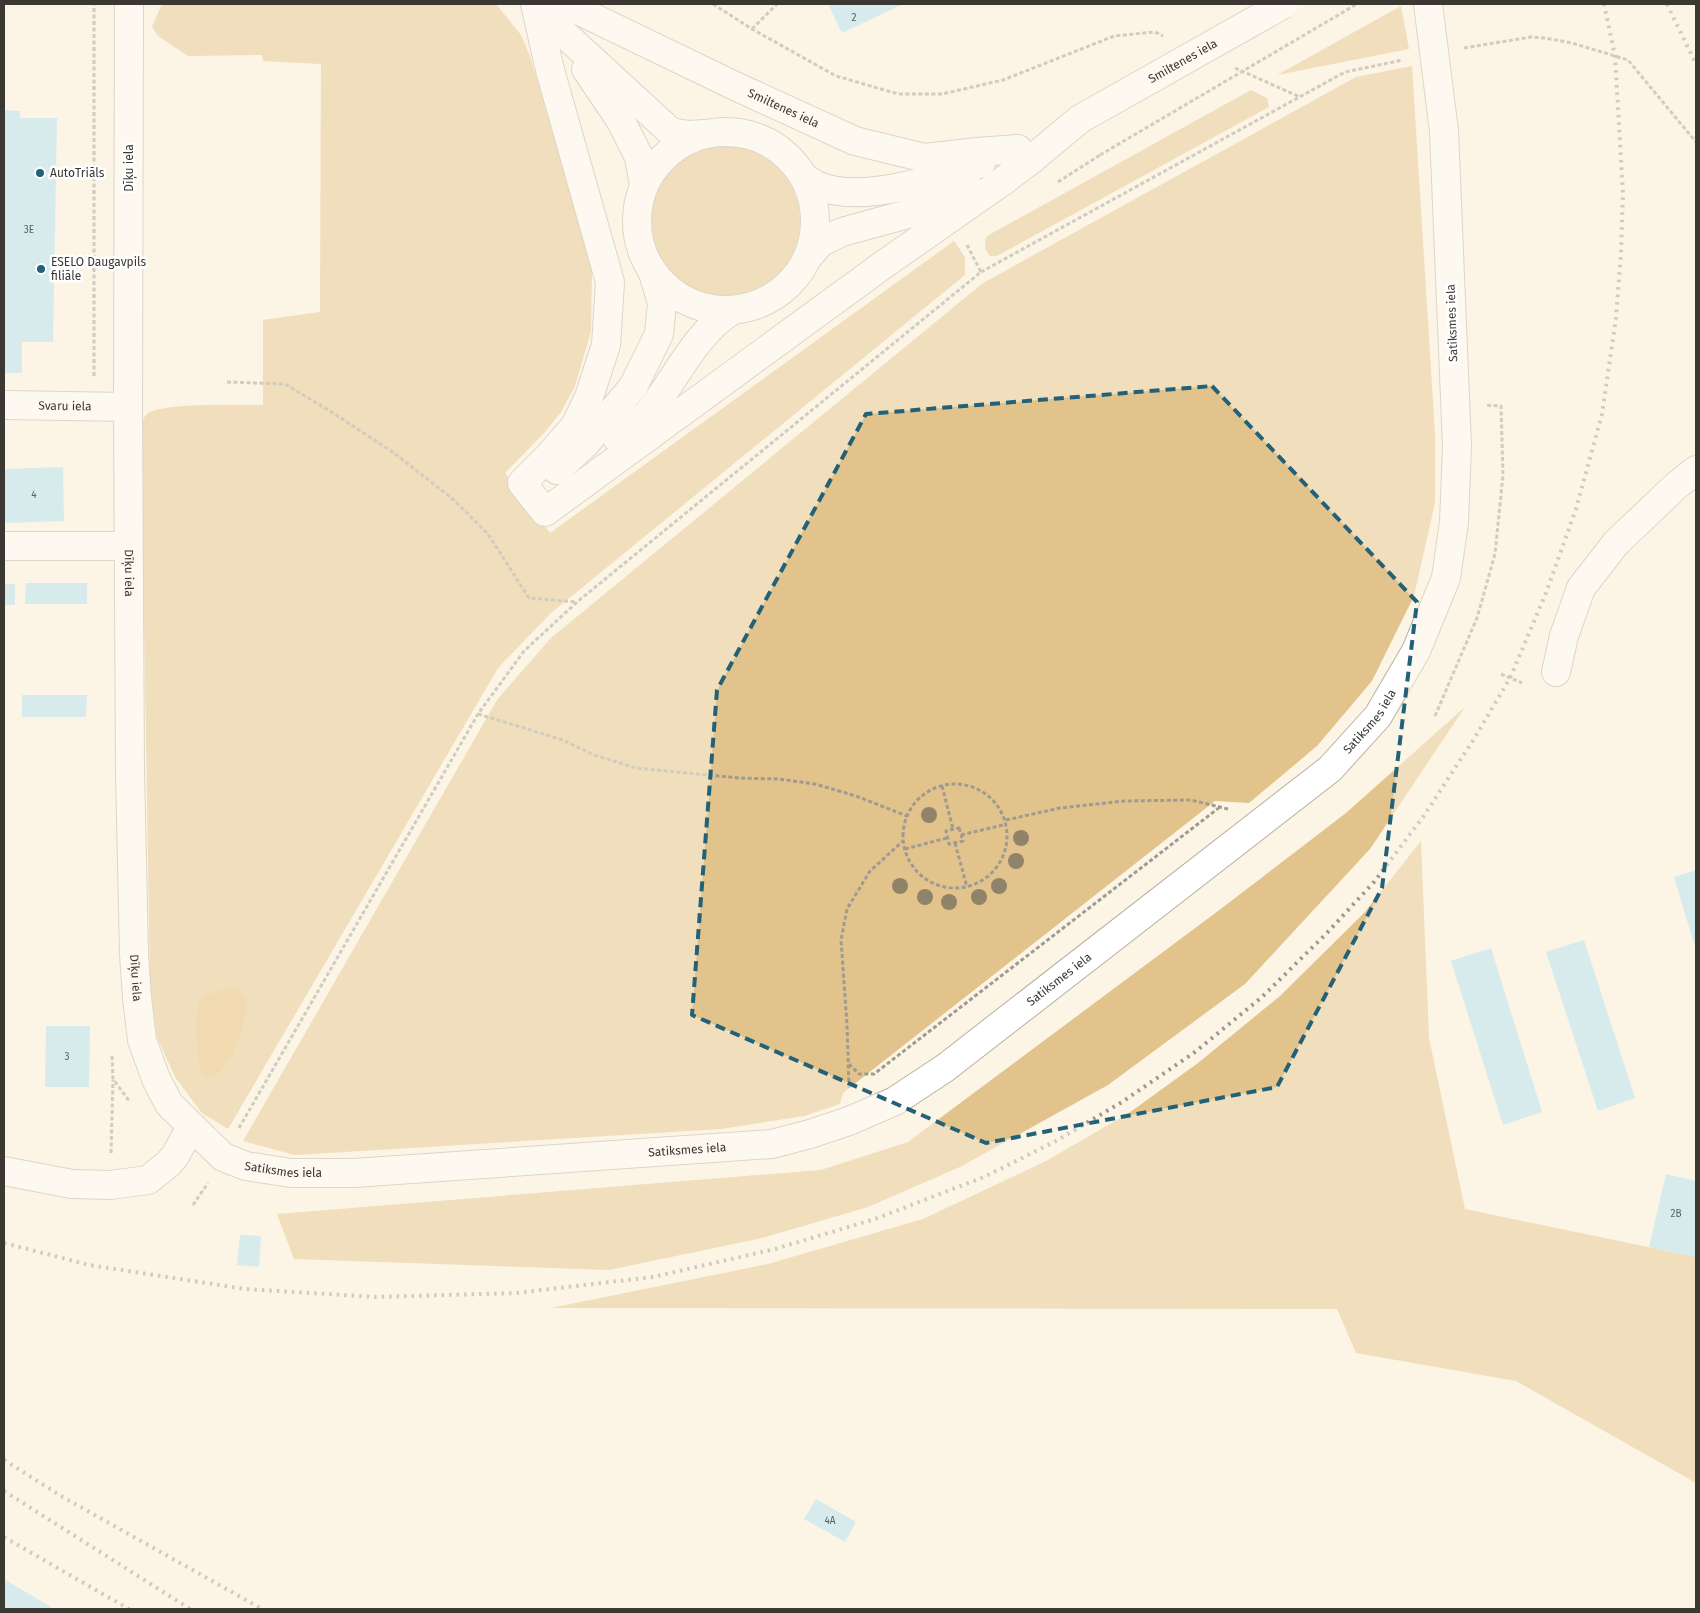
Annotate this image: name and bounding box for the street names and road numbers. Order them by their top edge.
street label: Smiltenes iela [1146,36,1220,86]
street label: Smiltenes iela [746,86,821,131]
street label: Dīķu iela [122,144,137,192]
street label: Satiksmes iela [1444,284,1460,362]
street label: Svaru iela [38,399,92,413]
street label: Dīķu iela [121,549,136,597]
street label: Satiksmes iela [1340,687,1399,757]
street label: Satiksmes iela [1024,950,1094,1009]
street label: Dīķu iela [127,954,144,1002]
street label: Satiksmes iela [648,1140,727,1160]
street label: Satiksmes iela [243,1159,322,1180]

